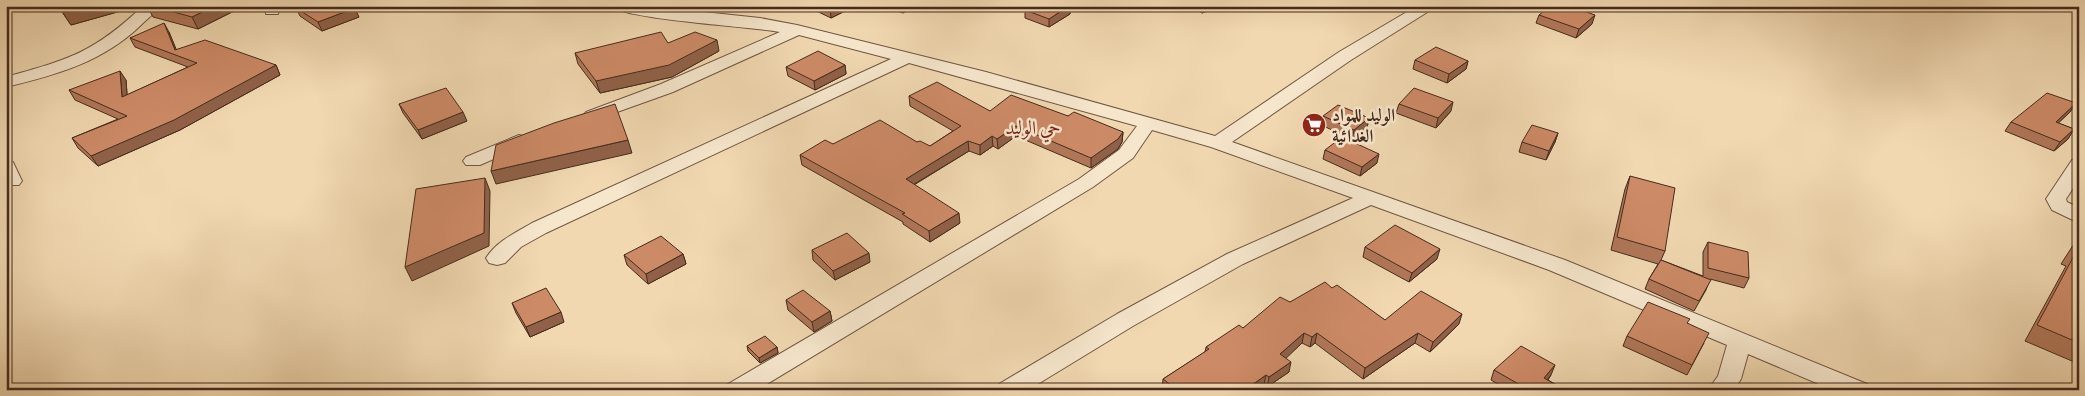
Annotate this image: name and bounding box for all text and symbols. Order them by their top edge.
place label: الوليد للمواد الغدائية [1332,103,1395,147]
supermarket icon: الوليد للمواد الغدائية [1301,112,1327,138]
district label: حي الوليد [1005,115,1061,143]

